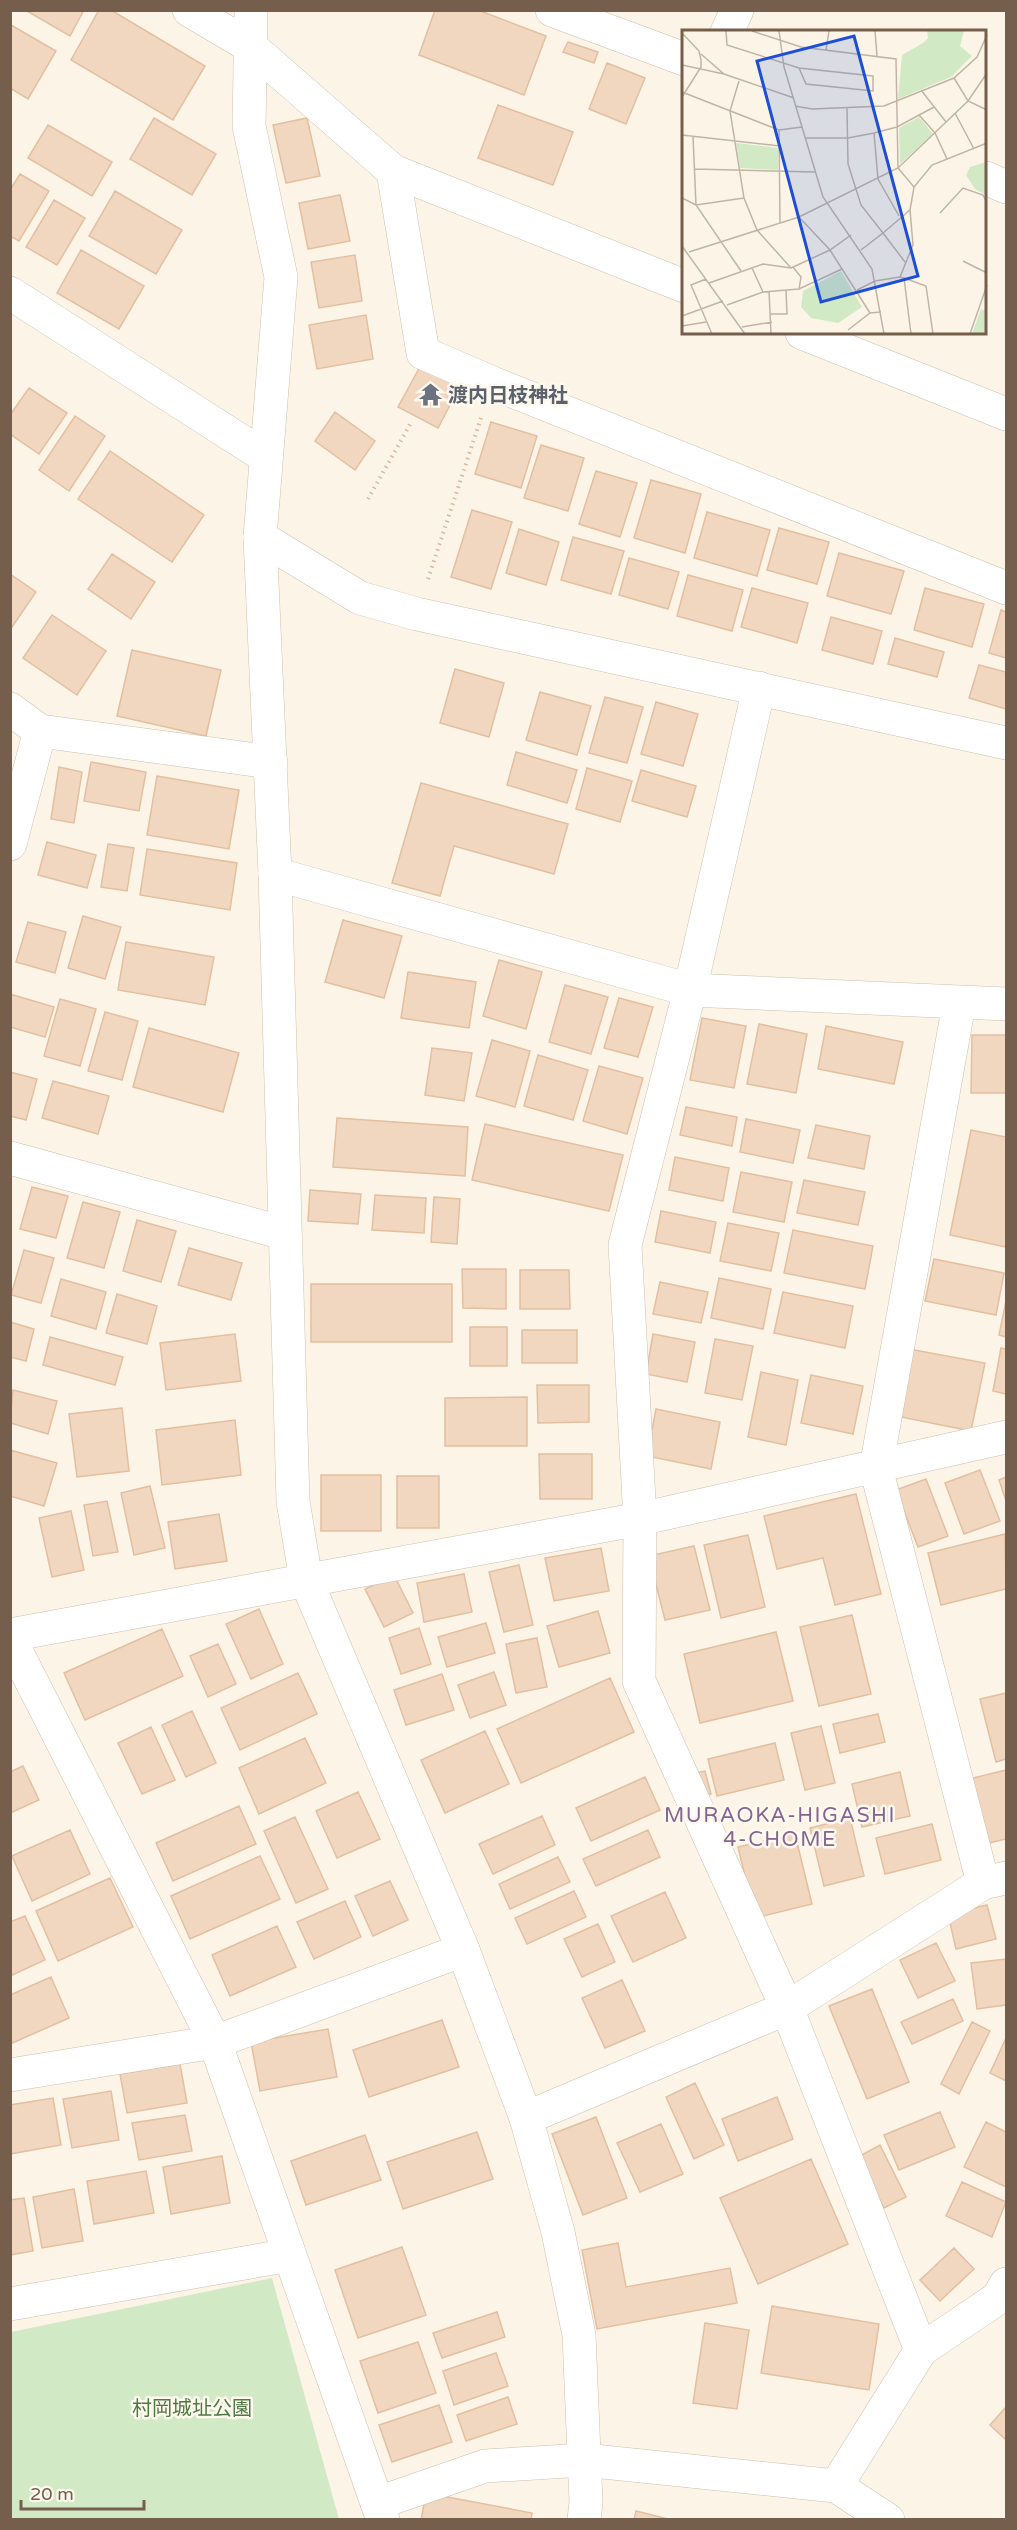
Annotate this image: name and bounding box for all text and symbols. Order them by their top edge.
inset map [682,30,987,334]
temple icon: 渡内日枝神社 [417,382,443,408]
place label: 渡内日枝神社 [448,384,568,408]
district label: MURAOKA-HIGASHI 4-CHOME [664,1803,896,1852]
park label: 村岡城址公園 [132,2397,252,2421]
scale bar [21,2473,144,2511]
text: 20 m [30,2483,74,2505]

